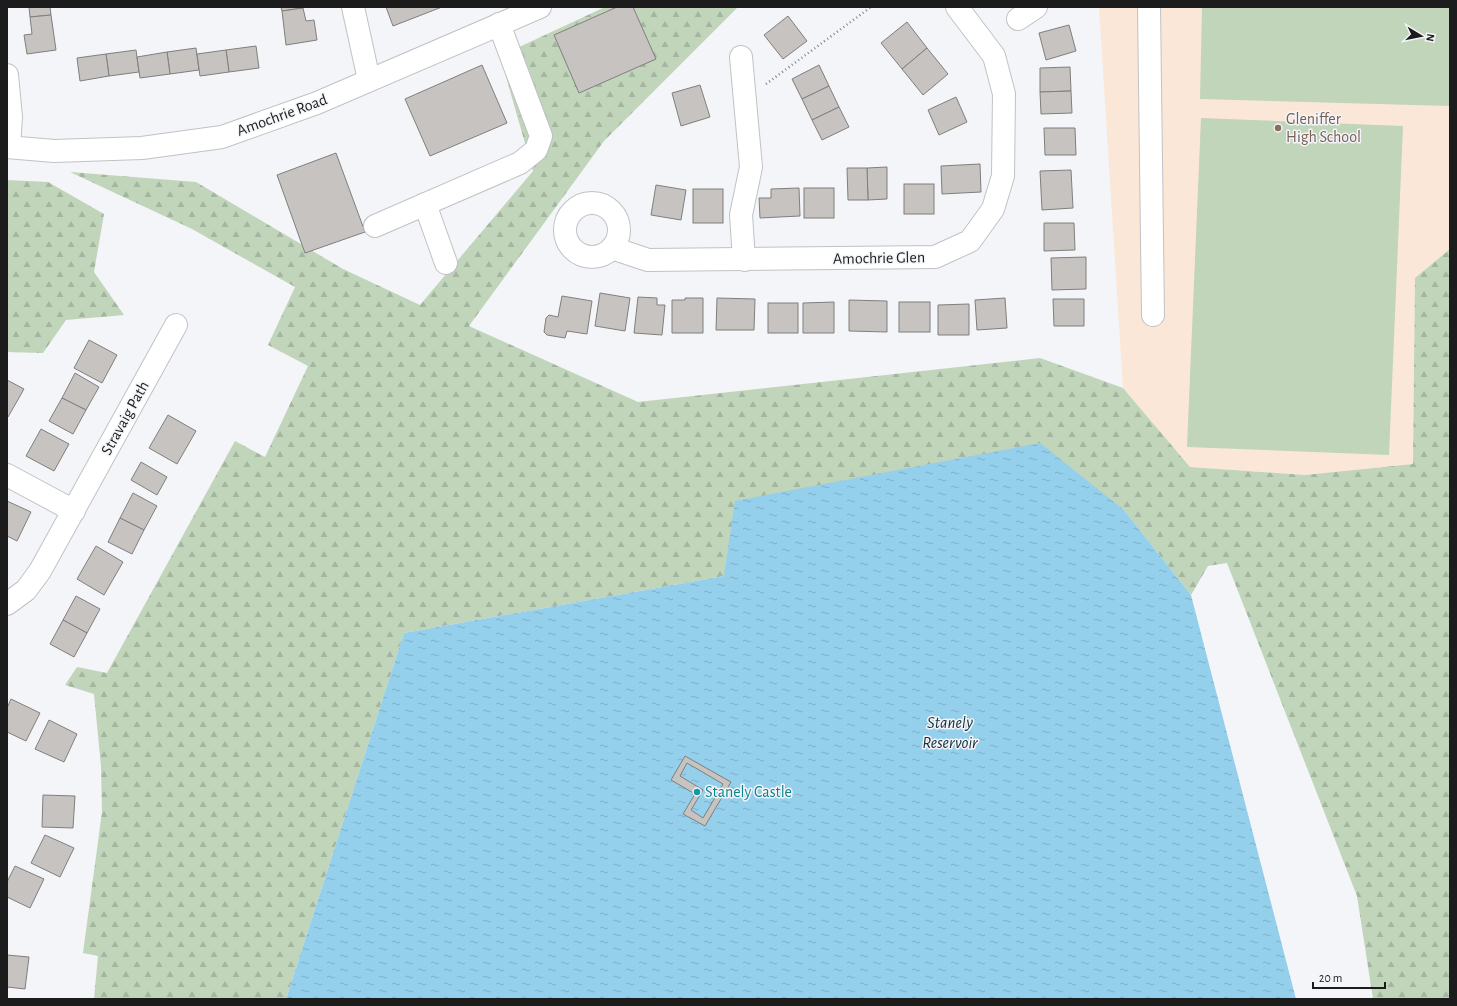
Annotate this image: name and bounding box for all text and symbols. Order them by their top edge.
north arrow [1401,16,1441,56]
text: N [1424,33,1436,42]
street label: Amochrie Road [235,91,329,139]
place label: Gleniffer High School [1286,111,1361,145]
marker: Gleniffer High School [1273,123,1283,133]
street label: Amochrie Glen [833,249,925,267]
street label: Stravaig Path [98,378,152,458]
water label: Stanely Reservoir [922,714,978,751]
place label: Stanely Castle [705,784,792,801]
marker: Stanely Castle [692,787,702,797]
scale bar [1313,964,1385,990]
text: 20 m [1319,972,1342,984]

